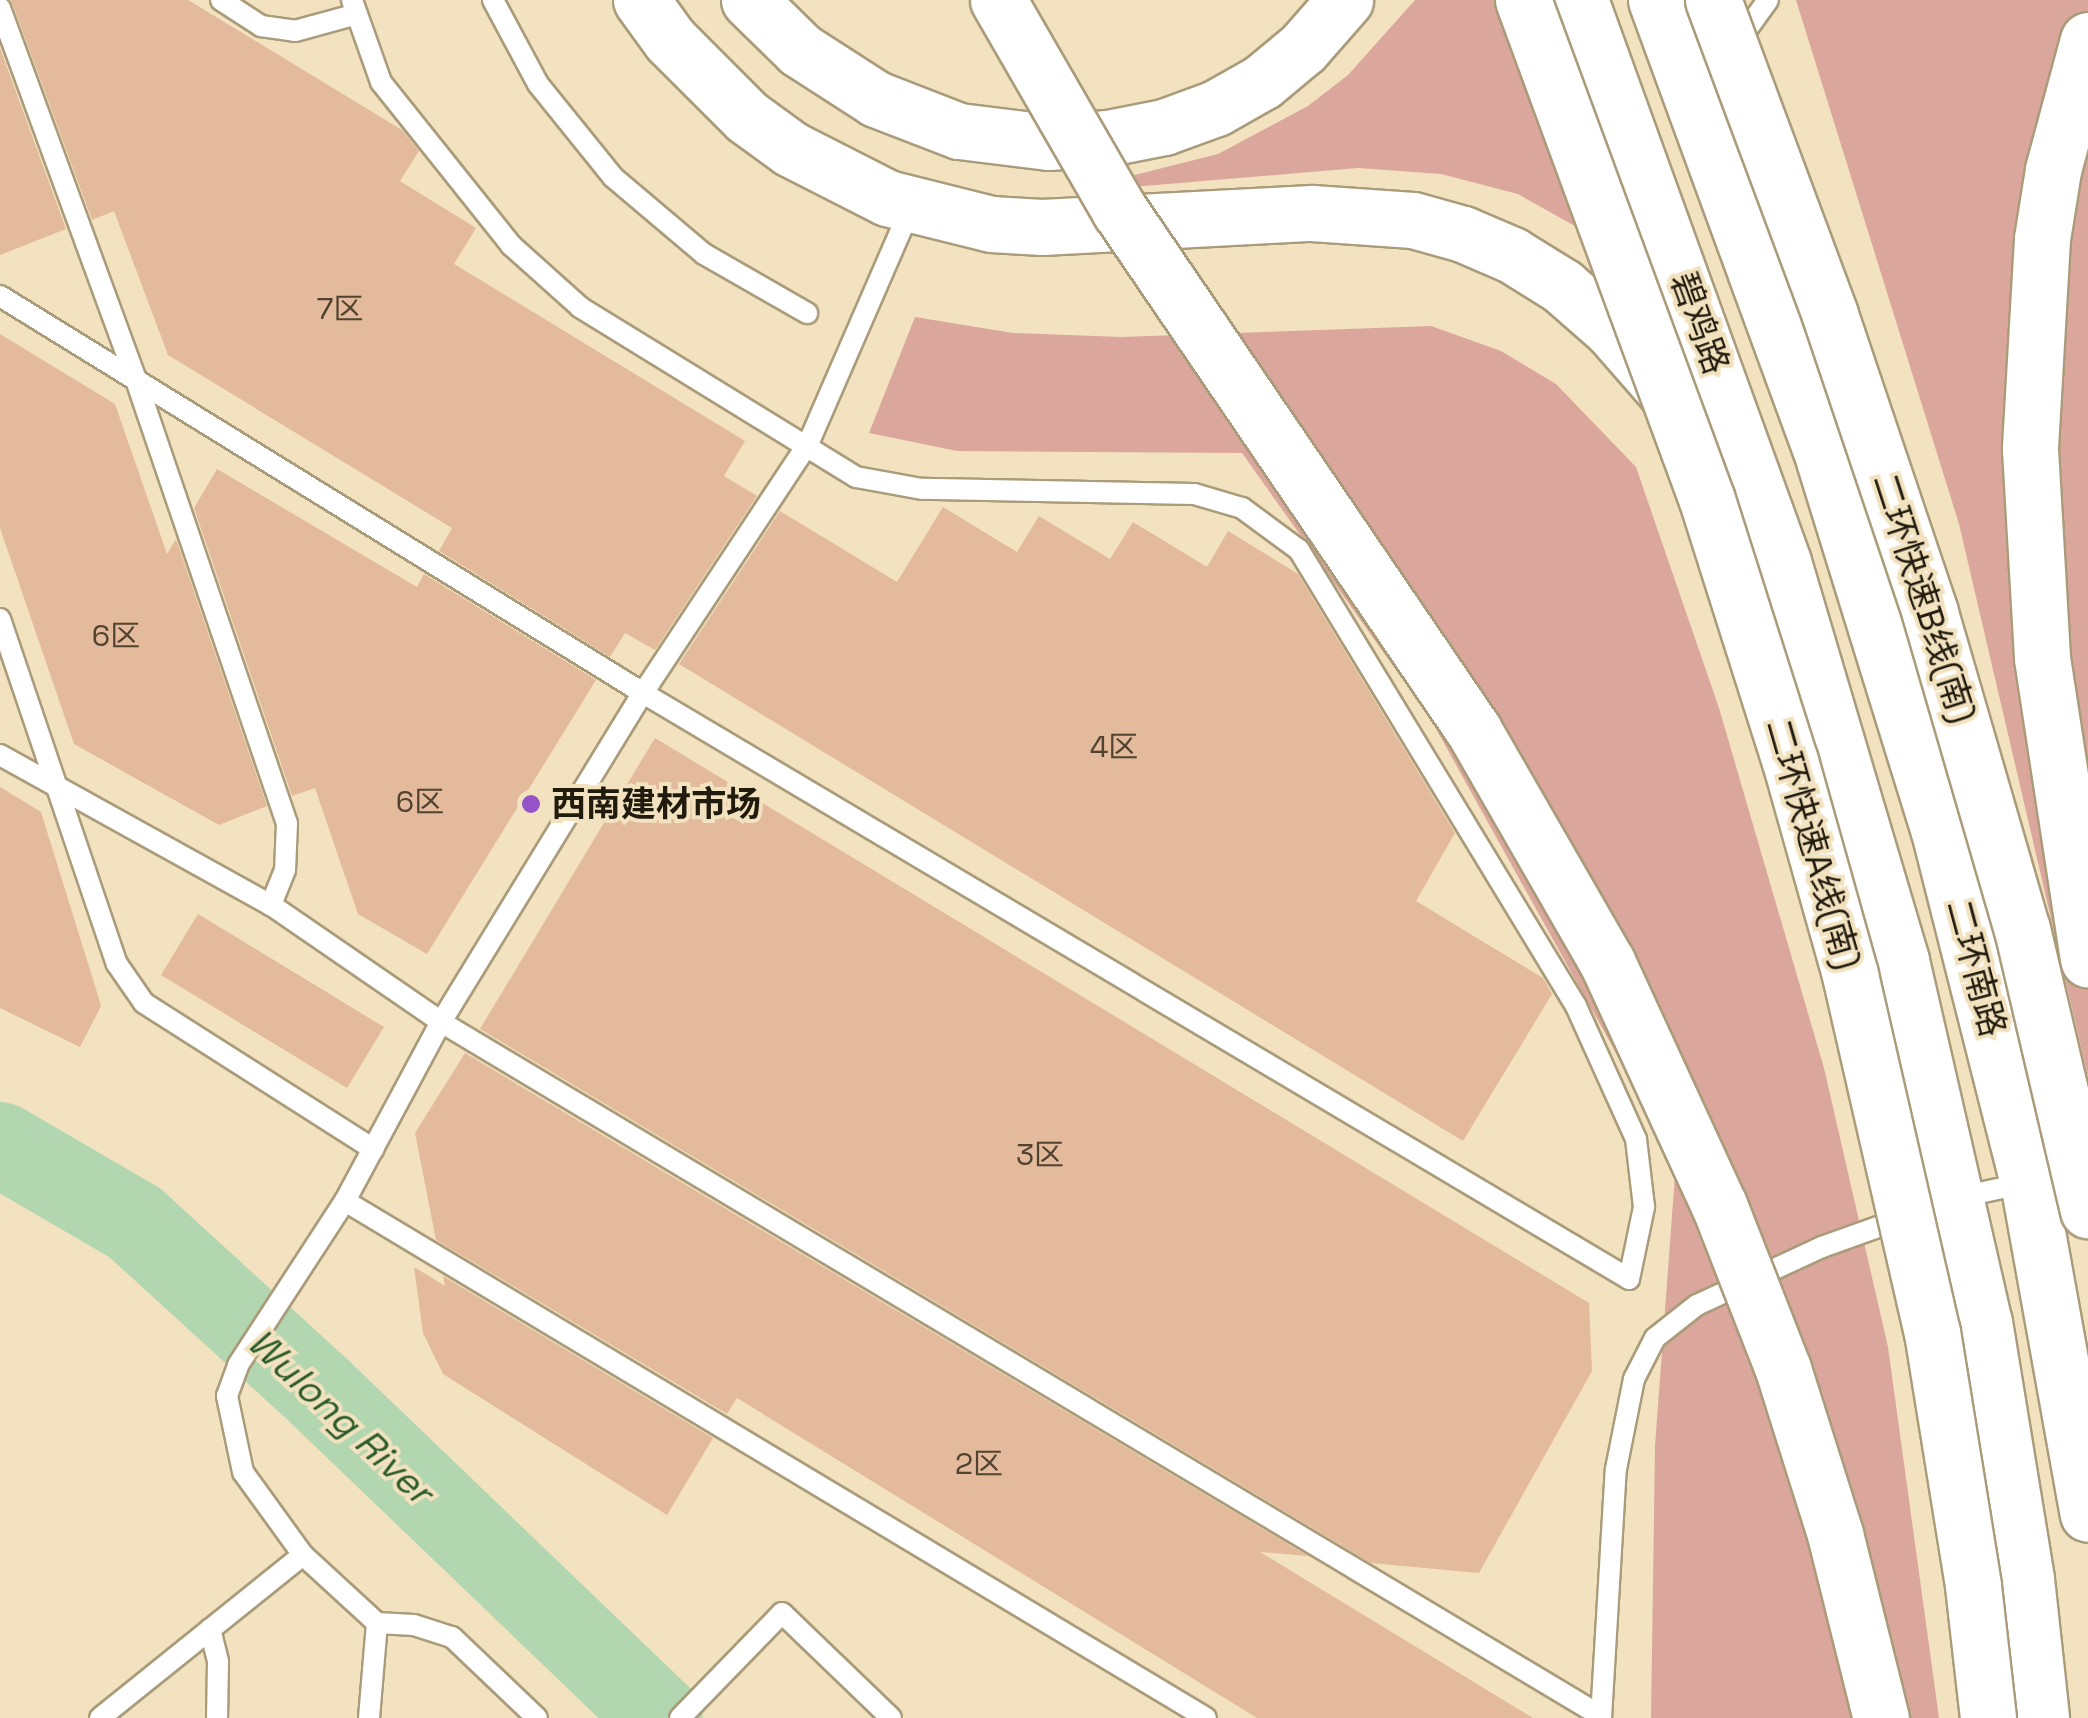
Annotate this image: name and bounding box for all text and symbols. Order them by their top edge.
street label: 碧鸡路 [1662,266,1738,380]
house number: 7区 [317,291,363,327]
street label: 二环快速B线(南) [1864,468,1984,728]
house number: 6区 [92,618,140,654]
street label: 二环快速A线(南) [1757,714,1869,974]
house number: 4区 [1090,729,1138,765]
place label: 西南建材市场 [551,783,761,825]
house number: 6区 [396,784,444,820]
marker: 西南建材市场 [520,793,542,815]
street label: 二环南路 [1938,895,2014,1041]
house number: 3区 [1016,1137,1064,1173]
water label: Wulong River [238,1320,442,1514]
house number: 2区 [955,1446,1003,1482]

